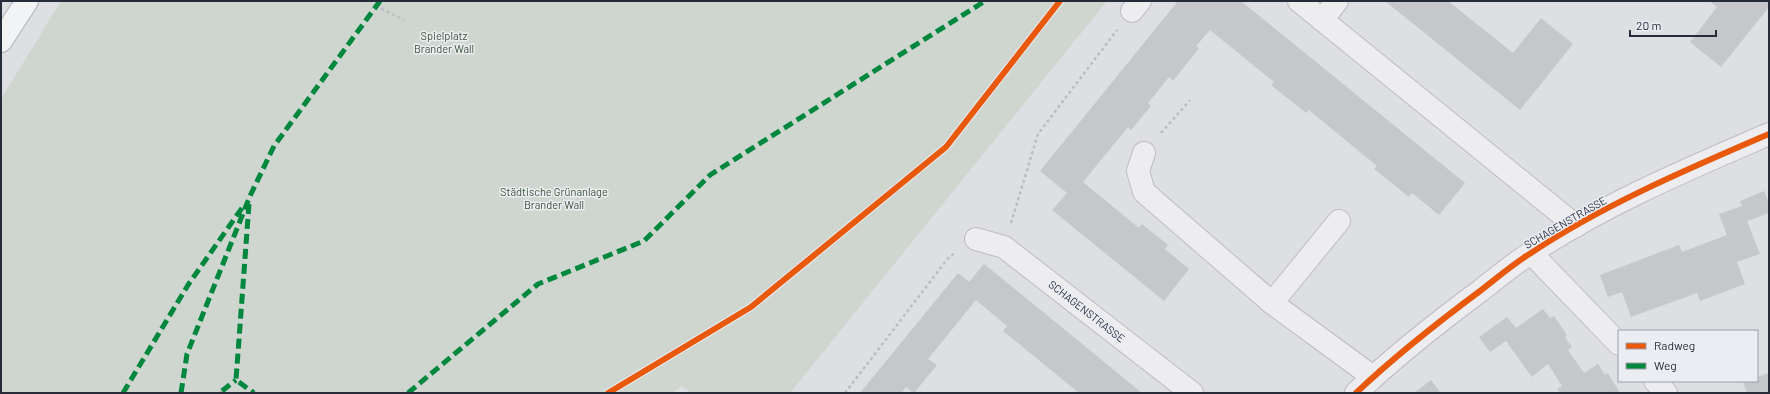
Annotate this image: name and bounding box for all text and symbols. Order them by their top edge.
scale bar [1630,12,1716,38]
text: 20 m [1636,18,1662,32]
park label: Spielplatz Brander Wall [414,29,474,55]
park label: Städtische Grünanlage Brander Wall [500,185,608,211]
street label: SCHAGENSTRASSE [1521,193,1609,251]
street label: SCHAGENSTRASSE [1046,277,1128,345]
legend [1618,330,1758,382]
text: Radweg [1654,338,1695,352]
text: Weg [1654,358,1677,372]

